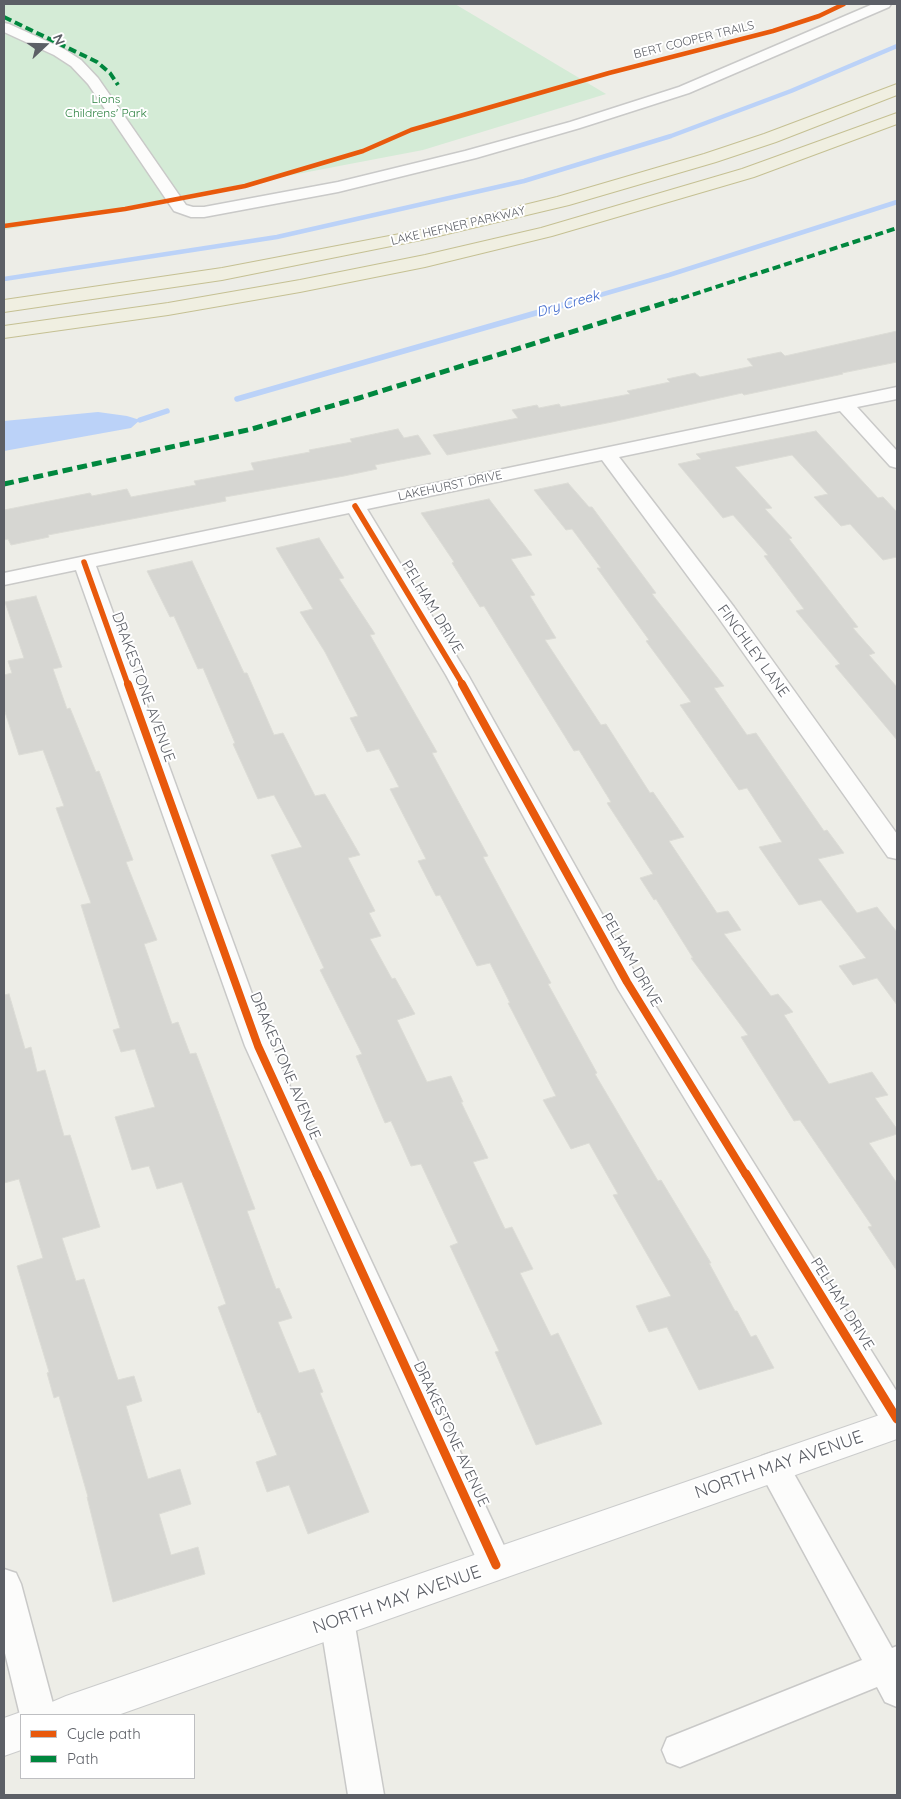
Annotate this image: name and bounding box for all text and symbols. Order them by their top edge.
street label: BERT COOPER TRAILS [632,18,756,62]
north arrow [20,20,70,70]
text: N [49,32,69,48]
park label: Lions Childrens' Park [65,92,147,120]
street label: LAKE HEFNER PARKWAY [390,204,526,248]
water label: Dry Creek [535,287,601,321]
street label: LAKEHURST DRIVE [397,468,503,504]
street label: PELHAM DRIVE [397,557,467,657]
street label: FINCHLEY LANE [713,601,793,701]
street label: DRAKESTONE AVENUE [107,610,179,764]
street label: PELHAM DRIVE [597,910,665,1010]
street label: DRAKESTONE AVENUE [246,990,324,1142]
street label: PELHAM DRIVE [806,1254,878,1354]
street label: DRAKESTONE AVENUE [409,1358,493,1510]
street label: NORTH MAY AVENUE [692,1426,866,1504]
street label: NORTH MAY AVENUE [310,1561,484,1639]
legend [20,1714,195,1779]
text: Cycle path [67,1724,141,1743]
text: Path [67,1749,99,1768]

